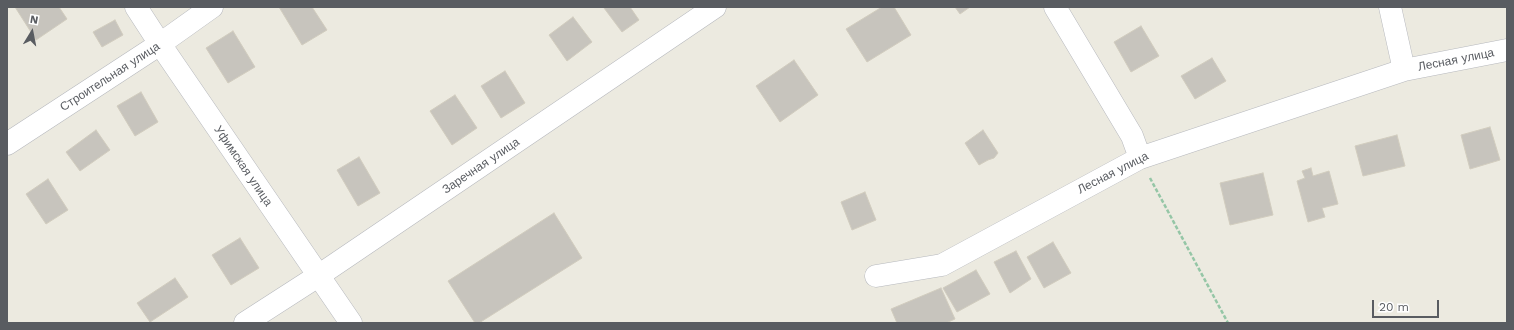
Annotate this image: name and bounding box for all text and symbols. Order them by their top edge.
north arrow [12,12,52,52]
text: N [29,13,39,27]
street label: Строительная улица [57,39,163,115]
street label: Лесная улица [1417,46,1495,74]
street label: Уфимская улица [211,123,275,209]
street label: Заречная улица [440,135,522,197]
street label: Лесная улица [1075,149,1151,197]
scale bar [1374,292,1441,318]
text: 20 m [1379,300,1409,314]

